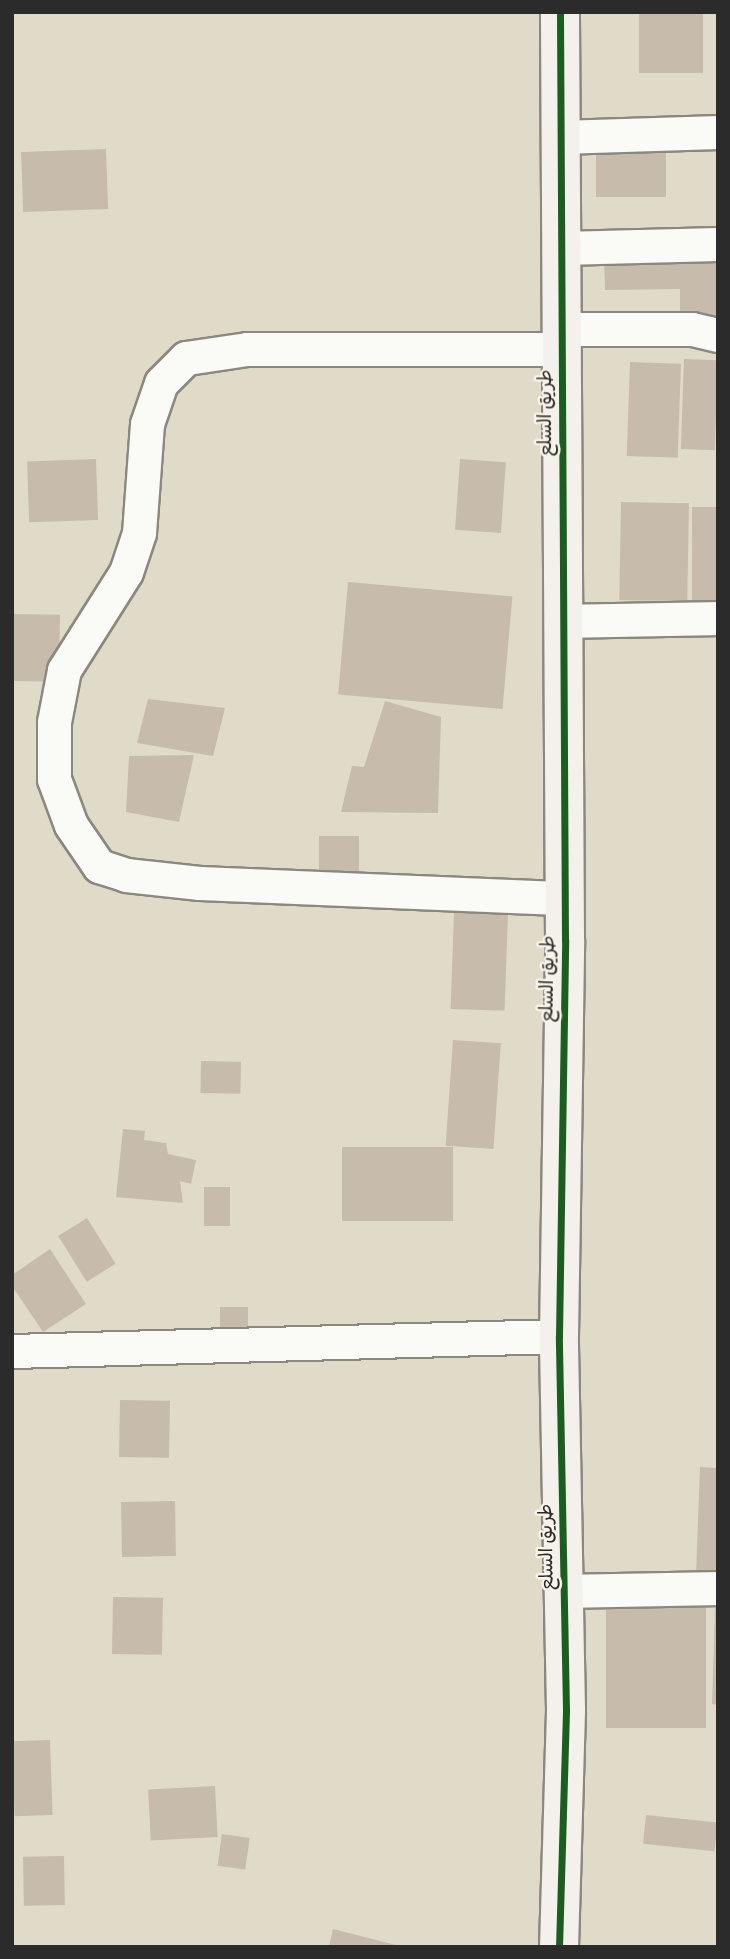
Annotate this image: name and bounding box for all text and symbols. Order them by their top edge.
street label: طريق السلع [535,370,557,456]
street label: طريق السلع [536,935,560,1023]
street label: طريق السلع [535,1503,559,1591]

